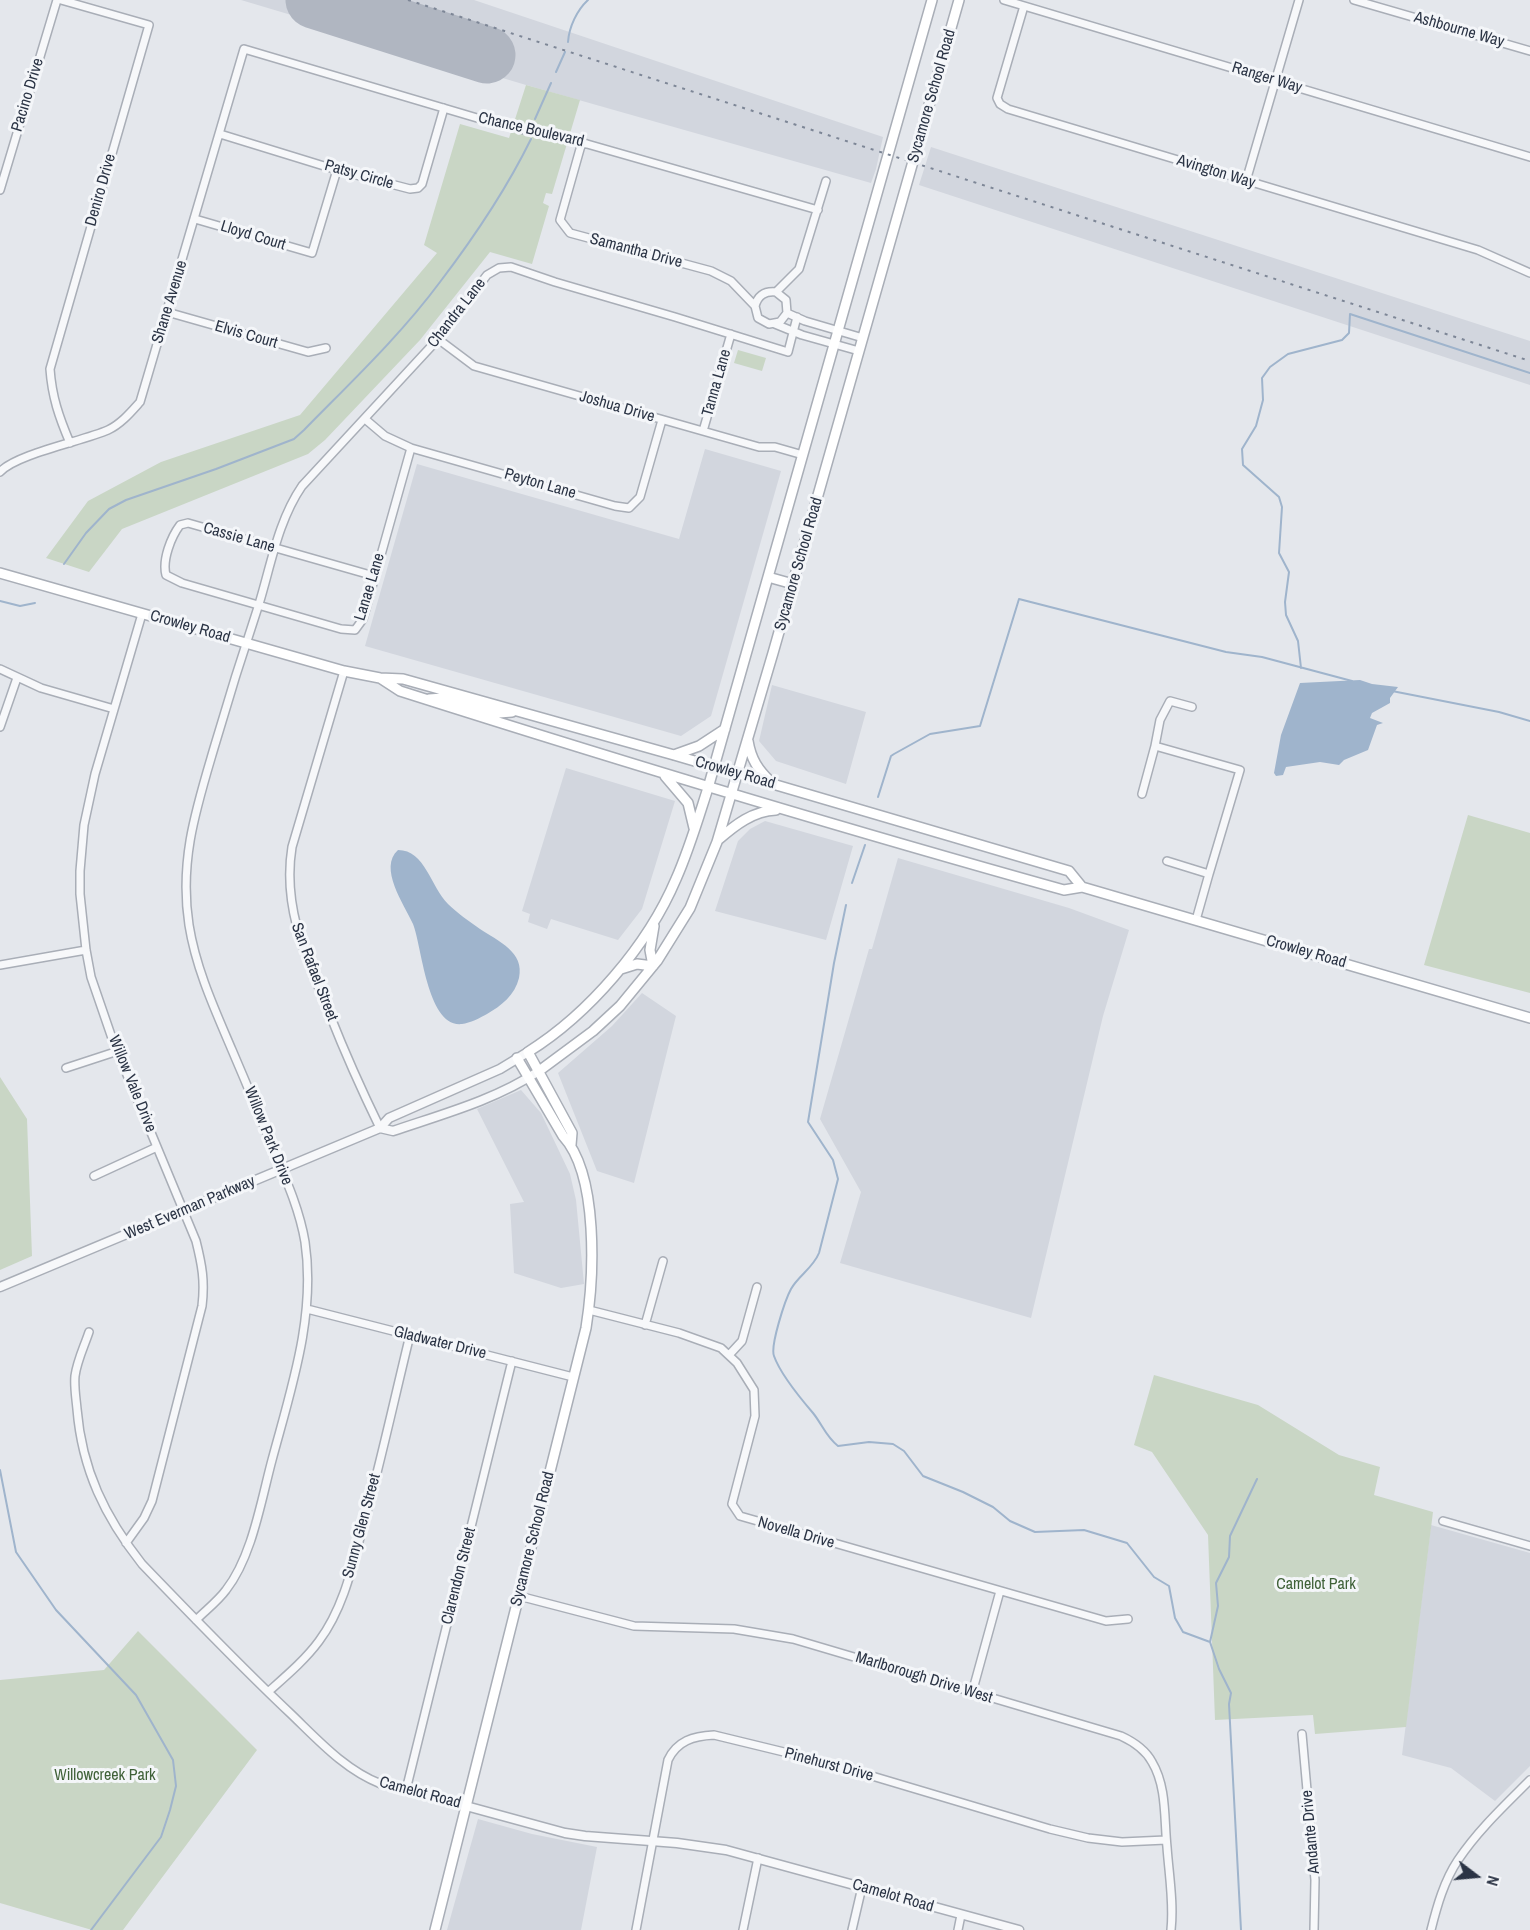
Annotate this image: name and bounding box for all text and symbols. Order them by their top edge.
street label: Ashbourne Way [1412,8,1506,52]
street label: Sycamore School Road [904,27,960,165]
street label: Pacino Drive [8,56,48,134]
street label: Ranger Way [1230,58,1304,98]
street label: Chance Boulevard [476,109,586,151]
street label: Avington Way [1174,151,1258,193]
street label: Deniro Drive [82,152,120,228]
street label: Patsy Circle [322,156,396,194]
street label: Lloyd Court [218,217,288,255]
street label: Samantha Drive [588,229,684,273]
street label: Shane Avenue [148,258,192,346]
street label: Chandra Lane [424,274,490,352]
street label: Elvis Court [213,317,279,353]
street label: Tanna Lane [698,347,736,419]
street label: Joshua Drive [577,387,657,427]
street label: Peyton Lane [502,465,578,503]
street label: Sycamore School Road [771,495,827,633]
street label: Cassie Lane [201,519,277,557]
street label: Lanae Lane [351,551,389,623]
street label: Crowley Road [148,606,232,648]
street label: Crowley Road [693,752,777,794]
street label: San Rafael Street [286,920,342,1024]
street label: Crowley Road [1264,931,1348,973]
street label: Willow Vale Drive [104,1033,160,1135]
street label: Willow Park Drive [240,1084,296,1188]
street label: West Everman Parkway [122,1172,258,1244]
street label: Gladwater Drive [392,1322,488,1364]
street label: Sycamore School Road [507,1470,559,1608]
street label: Sunny Glen Street [339,1472,385,1580]
street label: Novella Drive [756,1513,836,1553]
street label: Clarendon Street [438,1526,480,1626]
park label: Camelot Park [1276,1575,1356,1595]
street label: Marlborough Drive West [853,1648,995,1708]
street label: Pinehurst Drive [782,1744,876,1786]
park label: Willowcreek Park [54,1766,156,1786]
street label: Camelot Road [377,1773,463,1813]
street label: Andante Drive [1298,1789,1324,1875]
north arrow [1446,1846,1506,1906]
text: N [1481,1873,1505,1889]
street label: Camelot Road [850,1875,936,1917]

